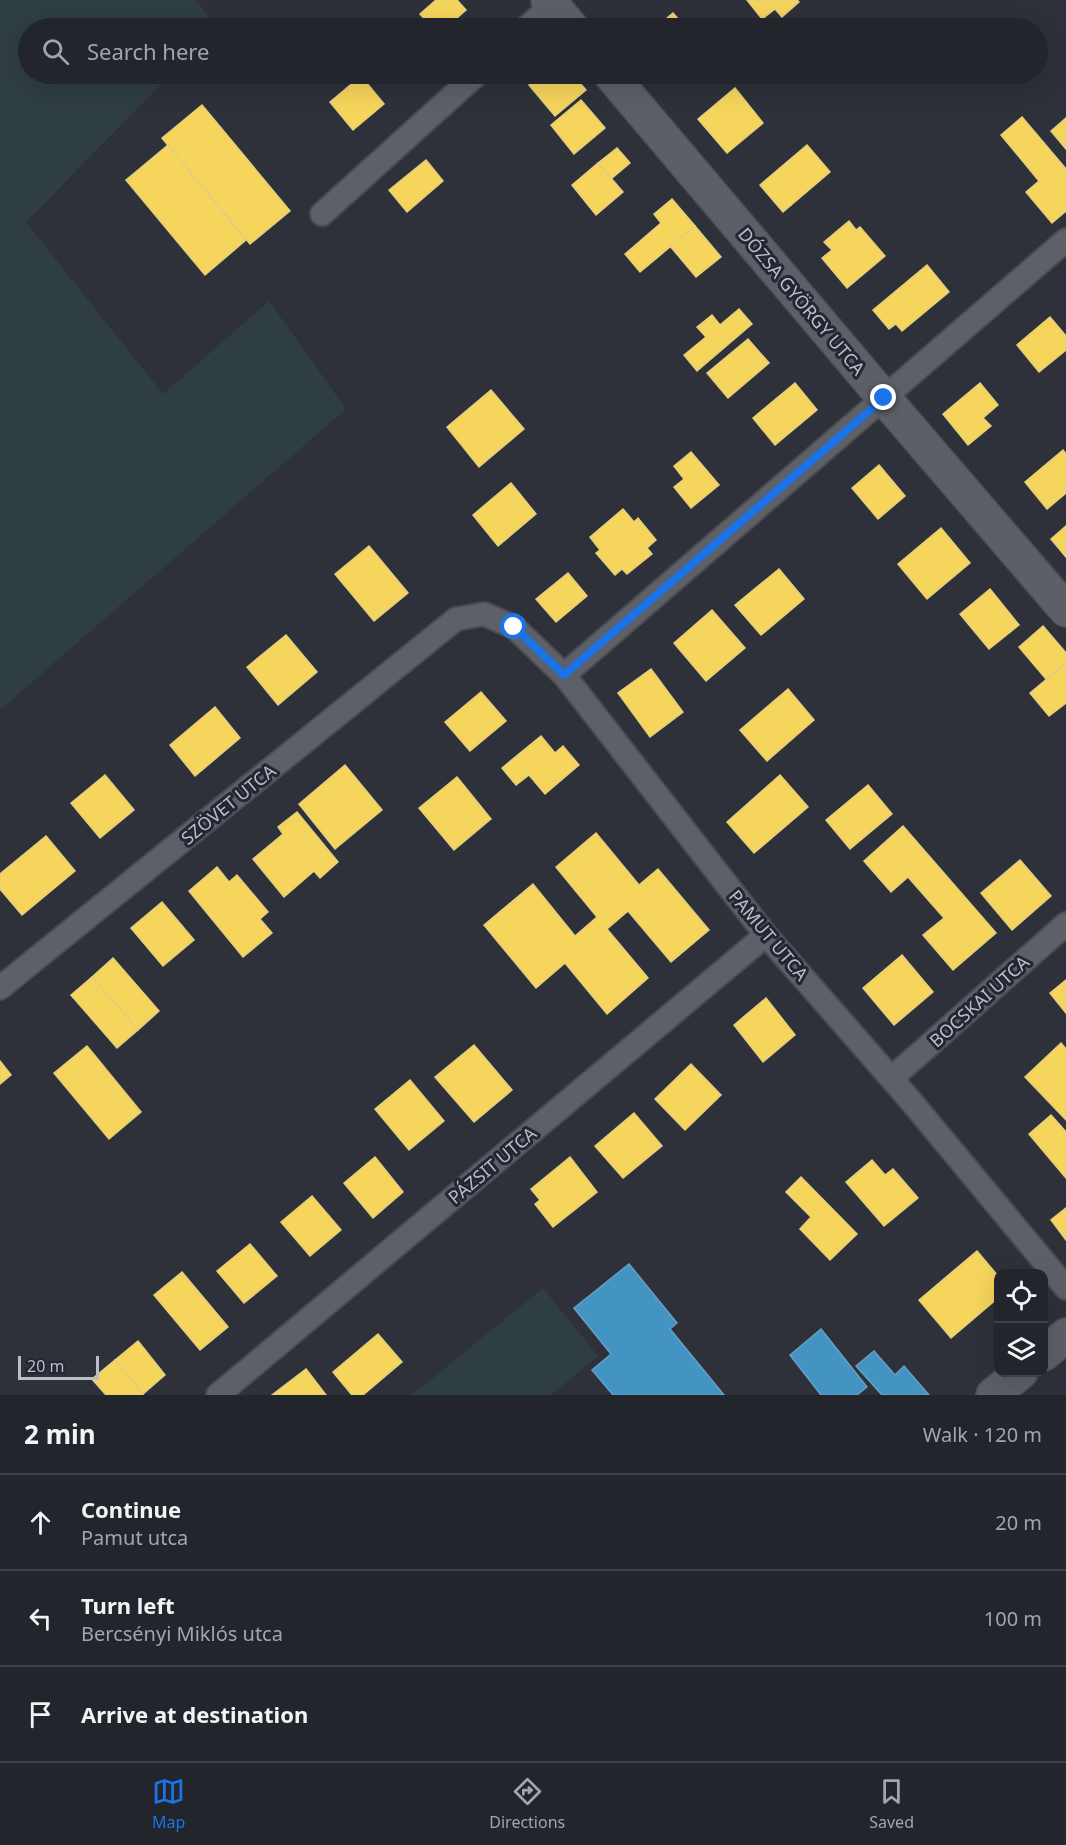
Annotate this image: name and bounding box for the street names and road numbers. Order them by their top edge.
street label: DÓZSA GYÖRGY UTCA [733,222,871,380]
street label: SZÖVET UTCA [176,758,281,850]
street label: PAMUT UTCA [724,885,814,986]
street label: BOCSKAI UTCA [924,950,1034,1052]
street label: PÁZSIT UTCA [443,1121,542,1209]

